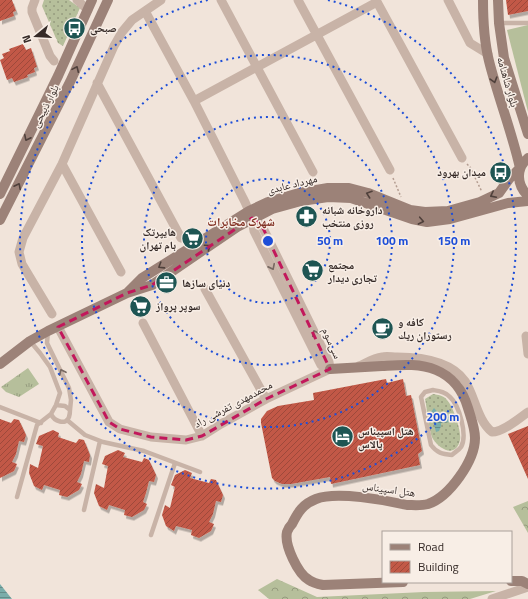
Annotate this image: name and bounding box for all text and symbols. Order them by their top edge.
bus stop icon: صبحی [61,15,87,41]
north arrow [16,16,56,56]
place label: صبحی [90,20,117,36]
text: N [18,33,35,45]
street label: بلوار شاهنامه [493,55,523,109]
one-way arrow [71,66,79,74]
one-way arrow [489,76,498,83]
street label: بلوار ذبیحی [27,82,63,130]
one-way arrow [25,134,32,141]
bus stop icon: میدان بهرود [488,159,514,185]
place label: میدان بهرود [437,164,486,180]
street label: مهرداد عابدی [265,170,319,198]
one-way arrow [13,182,20,190]
one-way arrow [366,191,373,199]
one-way arrow [490,191,497,198]
place label: داروخانه شبانه روزی منتخب [322,202,383,231]
pharmacy icon: داروخانه شبانه روزی منتخب [294,203,320,229]
district label: شهرک مخابرات [207,212,275,231]
one-way arrow [418,216,424,224]
place label: هایپرتک بام تهران [140,224,176,253]
supermarket icon: هایپرتک بام تهران [179,225,205,251]
text: 50 m [317,231,343,250]
text: 100 m [376,231,408,250]
text: 150 m [438,231,470,250]
centre of rings [261,234,275,248]
one-way arrow [204,244,211,251]
place label: مجتمع تجاری دیدار [327,257,377,286]
supermarket icon: مجتمع تجاری دیدار [299,258,325,284]
one-way arrow [158,261,165,268]
one-way arrow [267,263,275,270]
office icon: دنیای سازها [154,270,180,296]
place label: دنیای سازها [182,275,230,291]
supermarket icon: سوپر پرواز [127,293,153,319]
place label: سوپر پرواز [155,298,201,314]
place label: كافه و رستوران ريك [398,314,452,343]
cafe icon: كافه و رستوران ريك [370,315,396,341]
street label: سی‌سوم [318,325,346,361]
one-way arrow [312,330,320,338]
one-way arrow [59,369,67,377]
street label: محمدمهدی تفرشی راد [191,377,275,431]
text: 200 m [427,407,459,426]
place label: هتل اسپیناس پالاس [358,423,414,452]
hotel icon: هتل اسپیناس پالاس [329,424,355,450]
street label: هتل اسپیناس [361,477,417,501]
legend [382,531,512,583]
text: Road [418,537,444,556]
text: Building [418,557,459,576]

